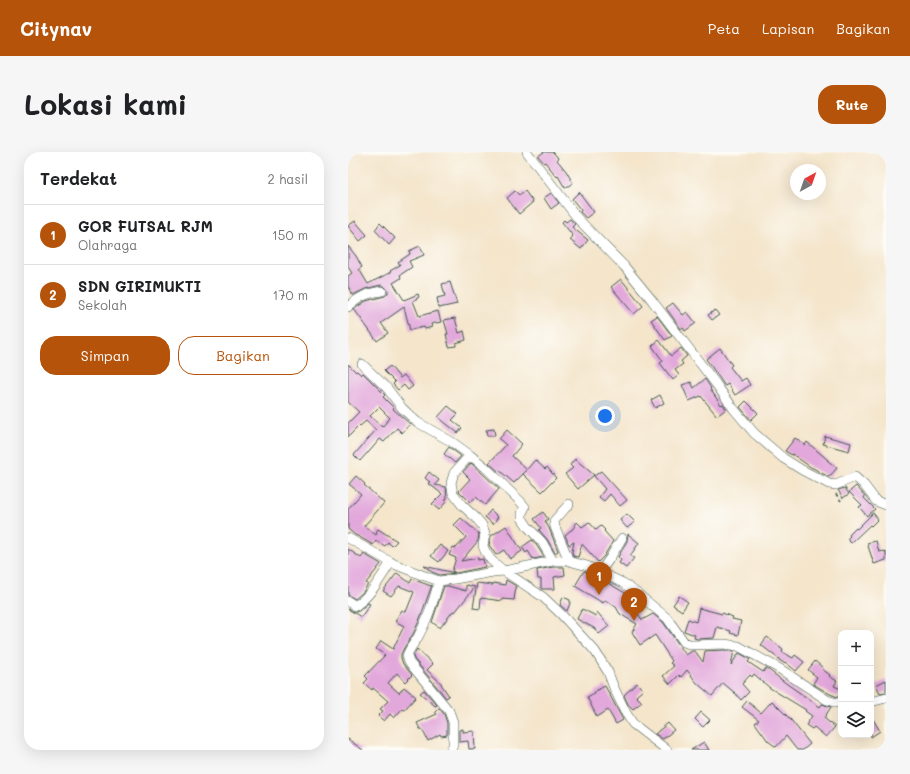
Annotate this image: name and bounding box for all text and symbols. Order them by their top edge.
text: Citynav [20,16,92,41]
text: Peta [708,19,740,38]
text: Lapisan [762,19,814,38]
text: Bagikan [836,19,890,38]
button: Rute [818,85,886,124]
text: Lokasi kami [24,86,187,122]
north arrow [790,164,826,200]
text: Terdekat [40,167,117,189]
text: 2 hasil [268,170,308,187]
text: GOR FUTSAL RJM [78,216,213,236]
text: 1 [50,226,56,243]
text: 150 m [272,226,308,243]
text: Olahraga [78,236,137,253]
text: SDN GIRIMUKTI [78,276,201,296]
text: 2 [49,286,57,303]
text: 170 m [272,286,308,303]
text: Sekolah [78,296,127,313]
button: Simpan [40,336,170,375]
button: Bagikan [178,336,308,375]
your location [595,406,615,426]
pin: 1 [586,562,612,595]
pin: 2 [621,588,647,621]
map controls [838,630,874,738]
button: + [838,630,874,666]
button: − [838,666,874,702]
button: layers [838,702,874,738]

